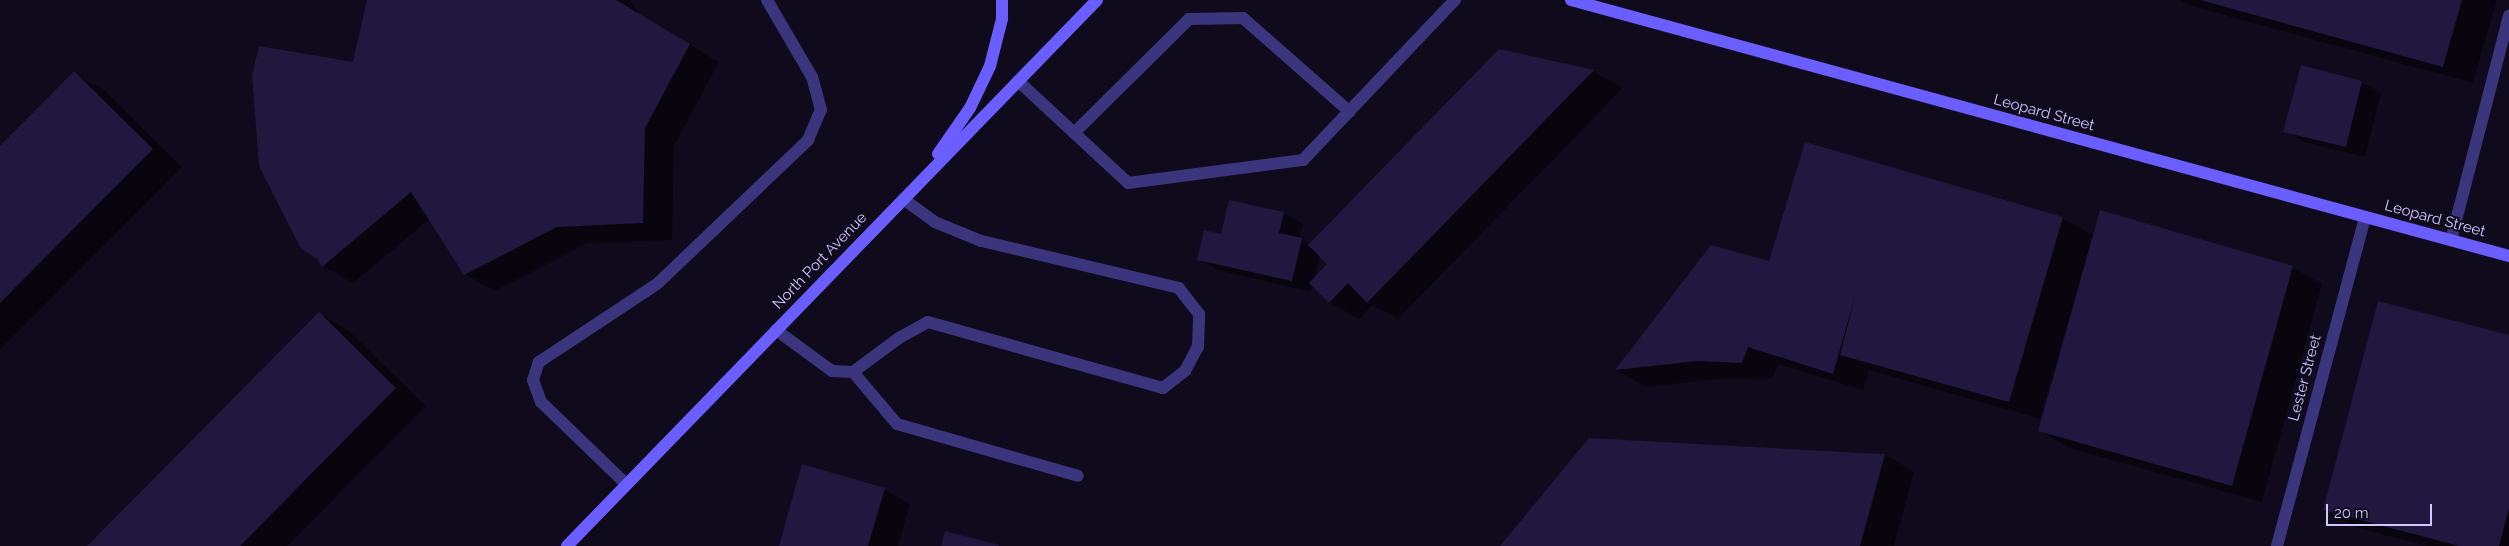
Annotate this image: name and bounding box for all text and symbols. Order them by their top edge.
street label: Leopard Street [1992,91,2096,135]
street label: Leopard Street [2383,197,2487,241]
street label: North Port Avenue [769,209,871,313]
street label: Lester Street [2285,333,2325,423]
scale bar [2329,494,2435,526]
text: 20 m [2334,504,2369,522]

